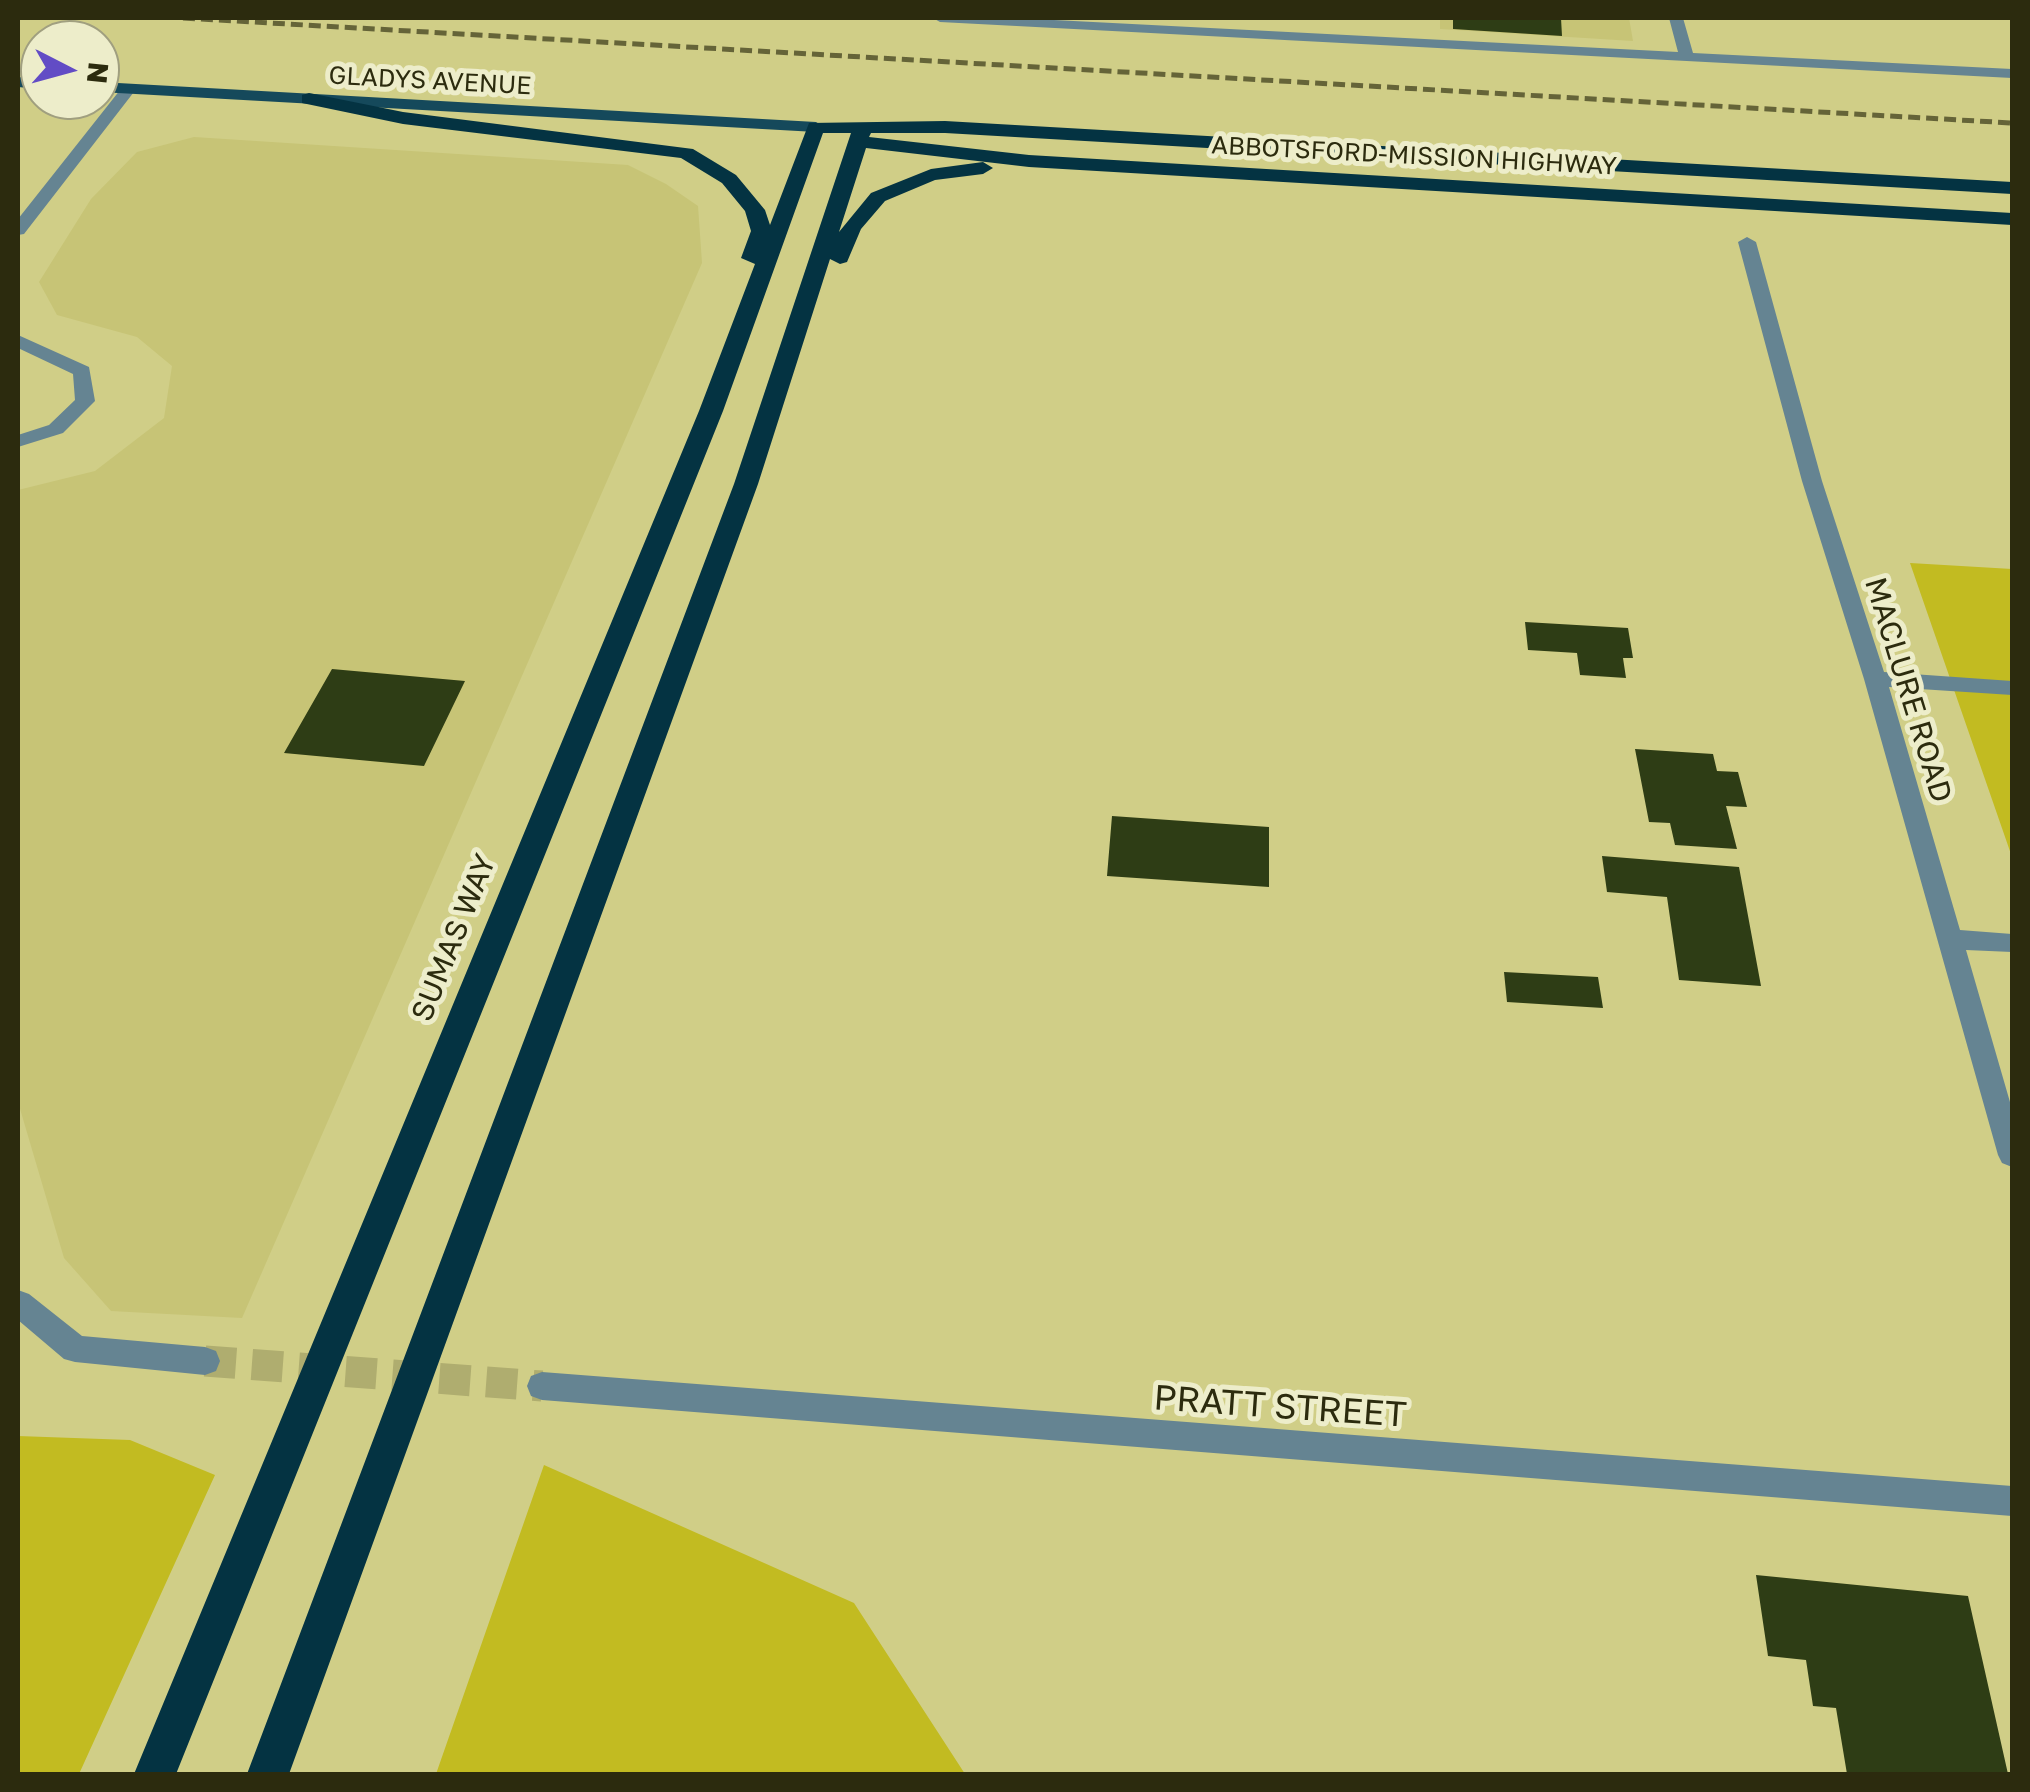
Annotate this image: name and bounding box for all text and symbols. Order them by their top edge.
north arrow [20,20,120,120]
text: N [81,61,116,85]
street label: GLADYS AVENUE [328,61,532,101]
street label: ABBOTSFORD-MISSION HIGHWAY [1211,130,1617,182]
street label: MACLURE ROAD [1857,573,1959,807]
street label: SUMAS WAY [404,849,504,1027]
street label: PRATT STREET [1152,1377,1408,1437]

